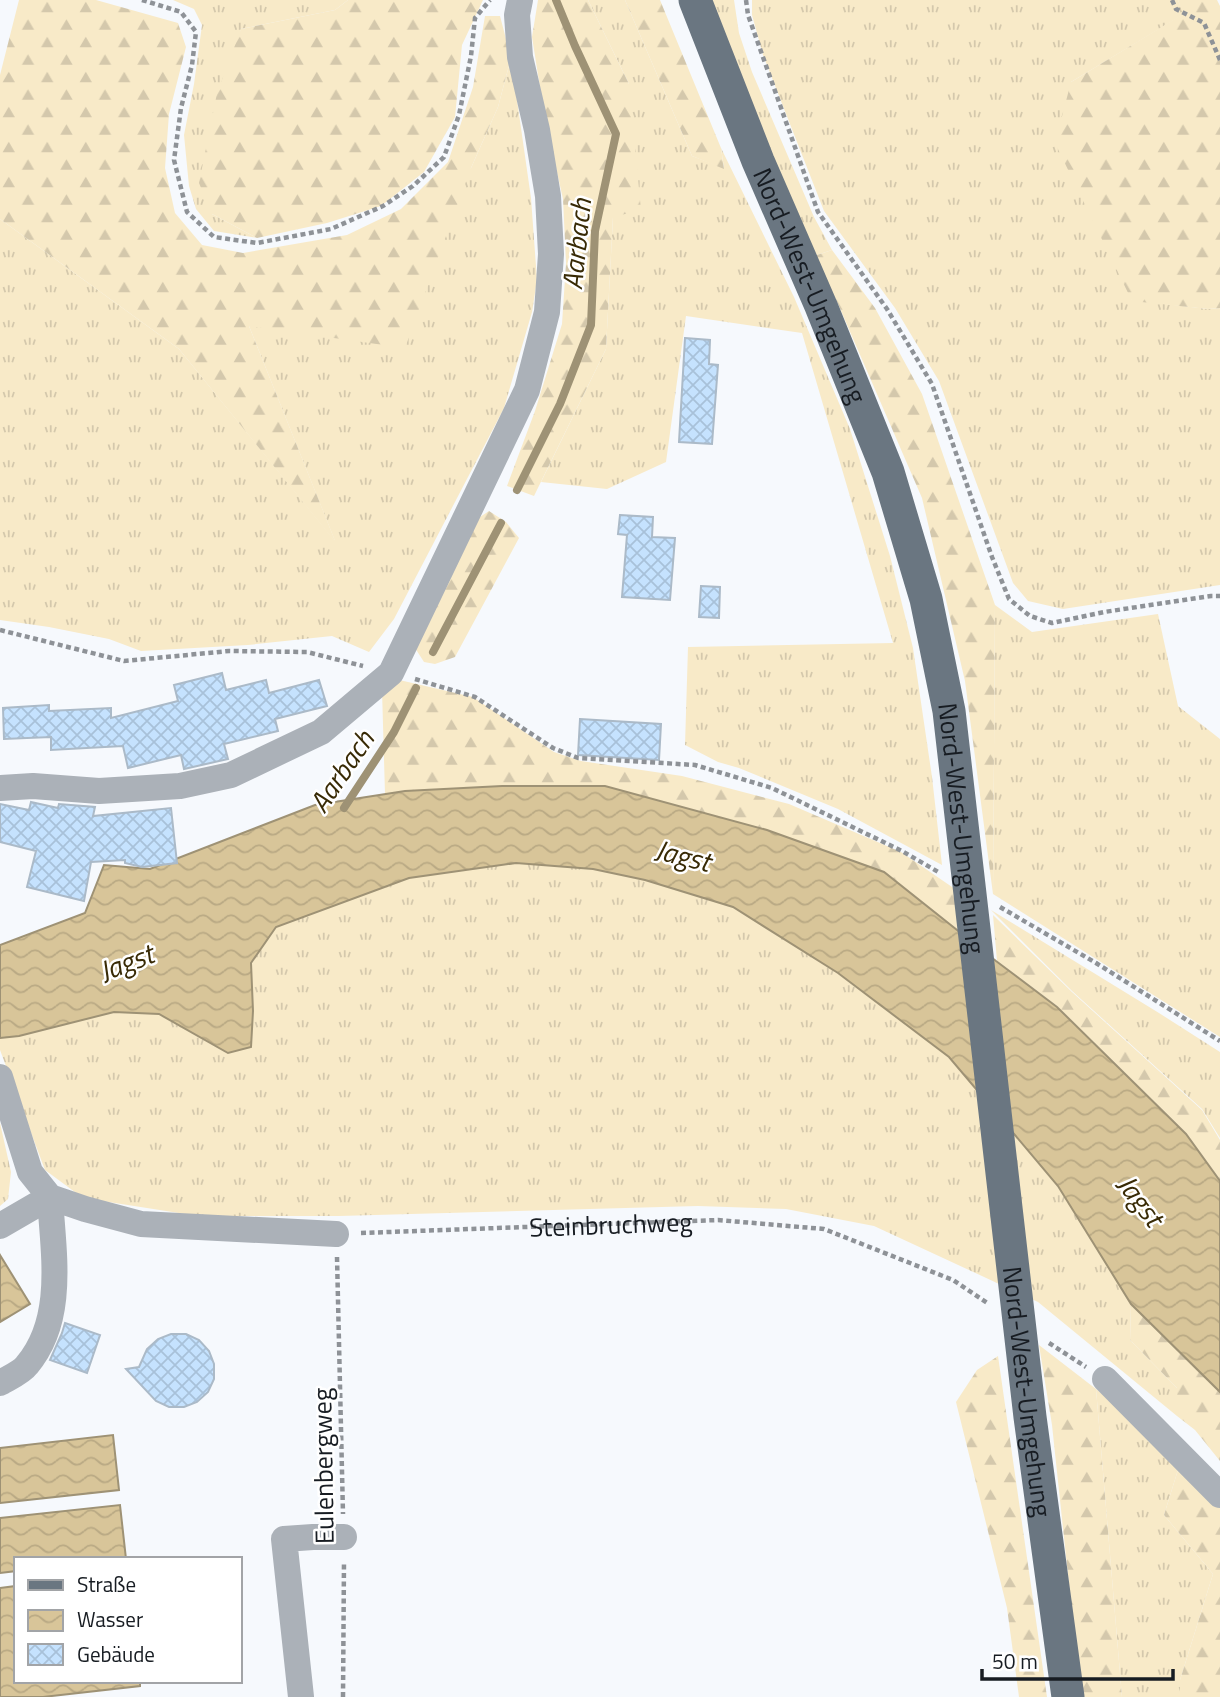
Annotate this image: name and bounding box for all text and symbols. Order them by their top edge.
street label: Nord-West-Umgehung [744,161,878,409]
water label: Aarbach [550,195,602,292]
street label: Nord-West-Umgehung [929,701,996,956]
water label: Aarbach [298,720,385,821]
water label: Jagst [651,827,718,883]
water label: Jagst [92,931,162,992]
water label: Jagst [1107,1165,1177,1237]
street label: Steinbruchweg [528,1201,693,1246]
street label: Nord-West-Umgehung [993,1264,1063,1519]
street label: Eulenbergweg [302,1388,344,1544]
legend [14,1557,242,1683]
text: Straße [77,1568,136,1600]
text: Wasser [77,1603,143,1635]
text: Gebäude [77,1638,155,1670]
scale bar [982,1638,1173,1682]
text: 50 m [992,1645,1038,1677]

